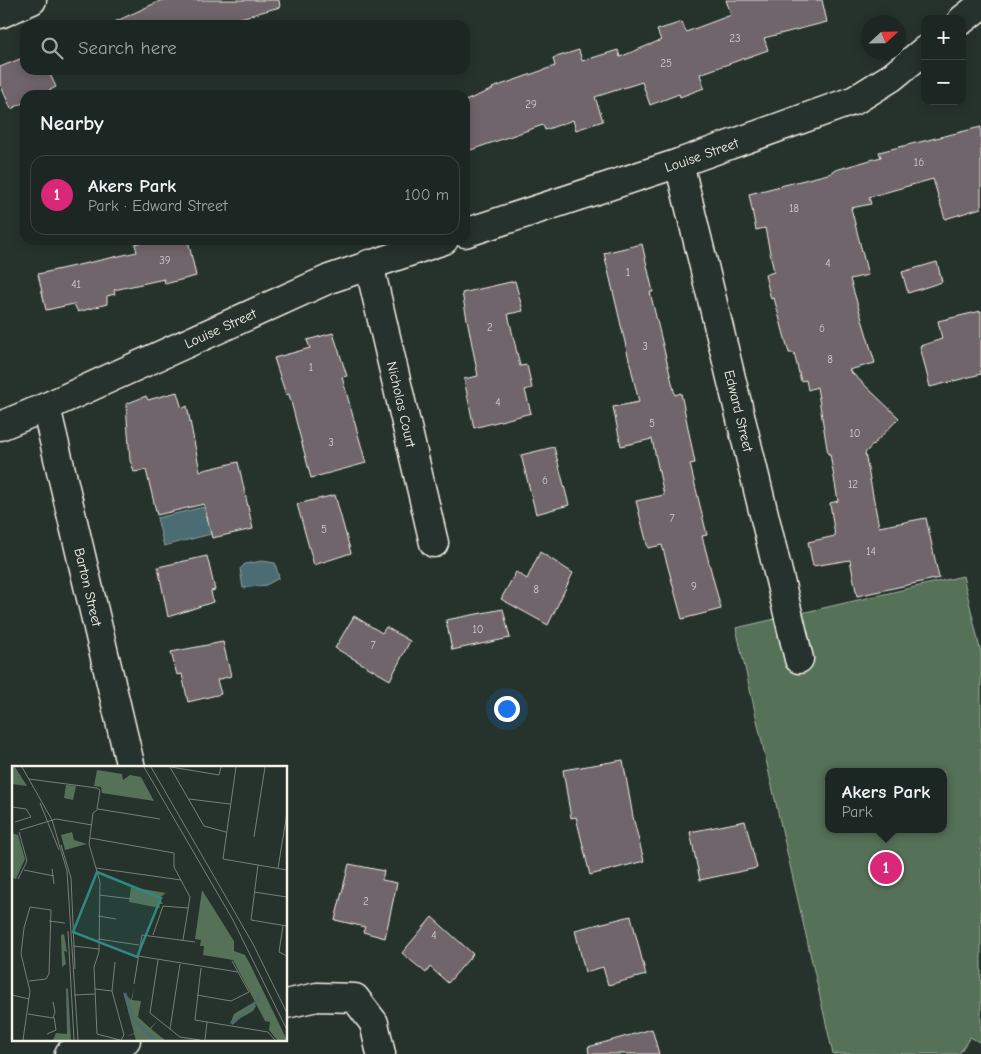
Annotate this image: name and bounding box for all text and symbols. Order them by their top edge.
north arrow [861,15,906,60]
map controls [921,15,966,105]
button: + [921,15,966,60]
search box [20,20,470,75]
house number: 23 [729,32,741,45]
icon: search [38,34,66,62]
text: Search here [78,37,177,59]
house number: 25 [660,57,672,70]
button: − [921,60,966,105]
house number: 29 [525,98,537,111]
text: Nearby [40,111,104,135]
street label: Louise Street [662,134,742,176]
house number: 16 [914,156,924,169]
text: Akers Park [88,175,176,197]
text: 1 [54,186,60,204]
text: 100 m [405,186,449,204]
text: Park · Edward Street [88,197,228,215]
house number: 18 [789,202,799,215]
house number: 39 [159,254,171,267]
house number: 4 [825,257,831,270]
house number: 1 [626,266,630,279]
house number: 41 [71,278,81,291]
street label: Louise Street [182,304,260,352]
house number: 2 [487,321,493,334]
house number: 6 [819,322,825,335]
house number: 3 [642,340,648,353]
house number: 8 [827,353,833,366]
street label: Nicholas Court [383,360,420,450]
house number: 1 [309,361,313,374]
street label: Edward Street [721,368,757,454]
house number: 4 [495,396,501,409]
house number: 5 [649,417,655,430]
house number: 10 [849,427,861,440]
house number: 3 [328,436,334,449]
house number: 6 [542,474,548,487]
house number: 12 [848,478,858,491]
house number: 7 [669,512,675,525]
house number: 5 [321,523,327,536]
house number: 14 [866,545,876,558]
street label: Barton Street [71,546,106,629]
house number: 9 [691,580,697,593]
house number: 8 [533,583,539,596]
house number: 10 [472,623,484,636]
house number: 7 [370,639,376,652]
your location [494,696,520,722]
inset map [12,766,288,1042]
popup [825,768,947,833]
text: Akers Park [842,781,930,803]
text: Park [842,803,872,821]
pin: 1 [870,849,902,887]
house number: 2 [363,895,369,908]
house number: 4 [431,929,437,942]

